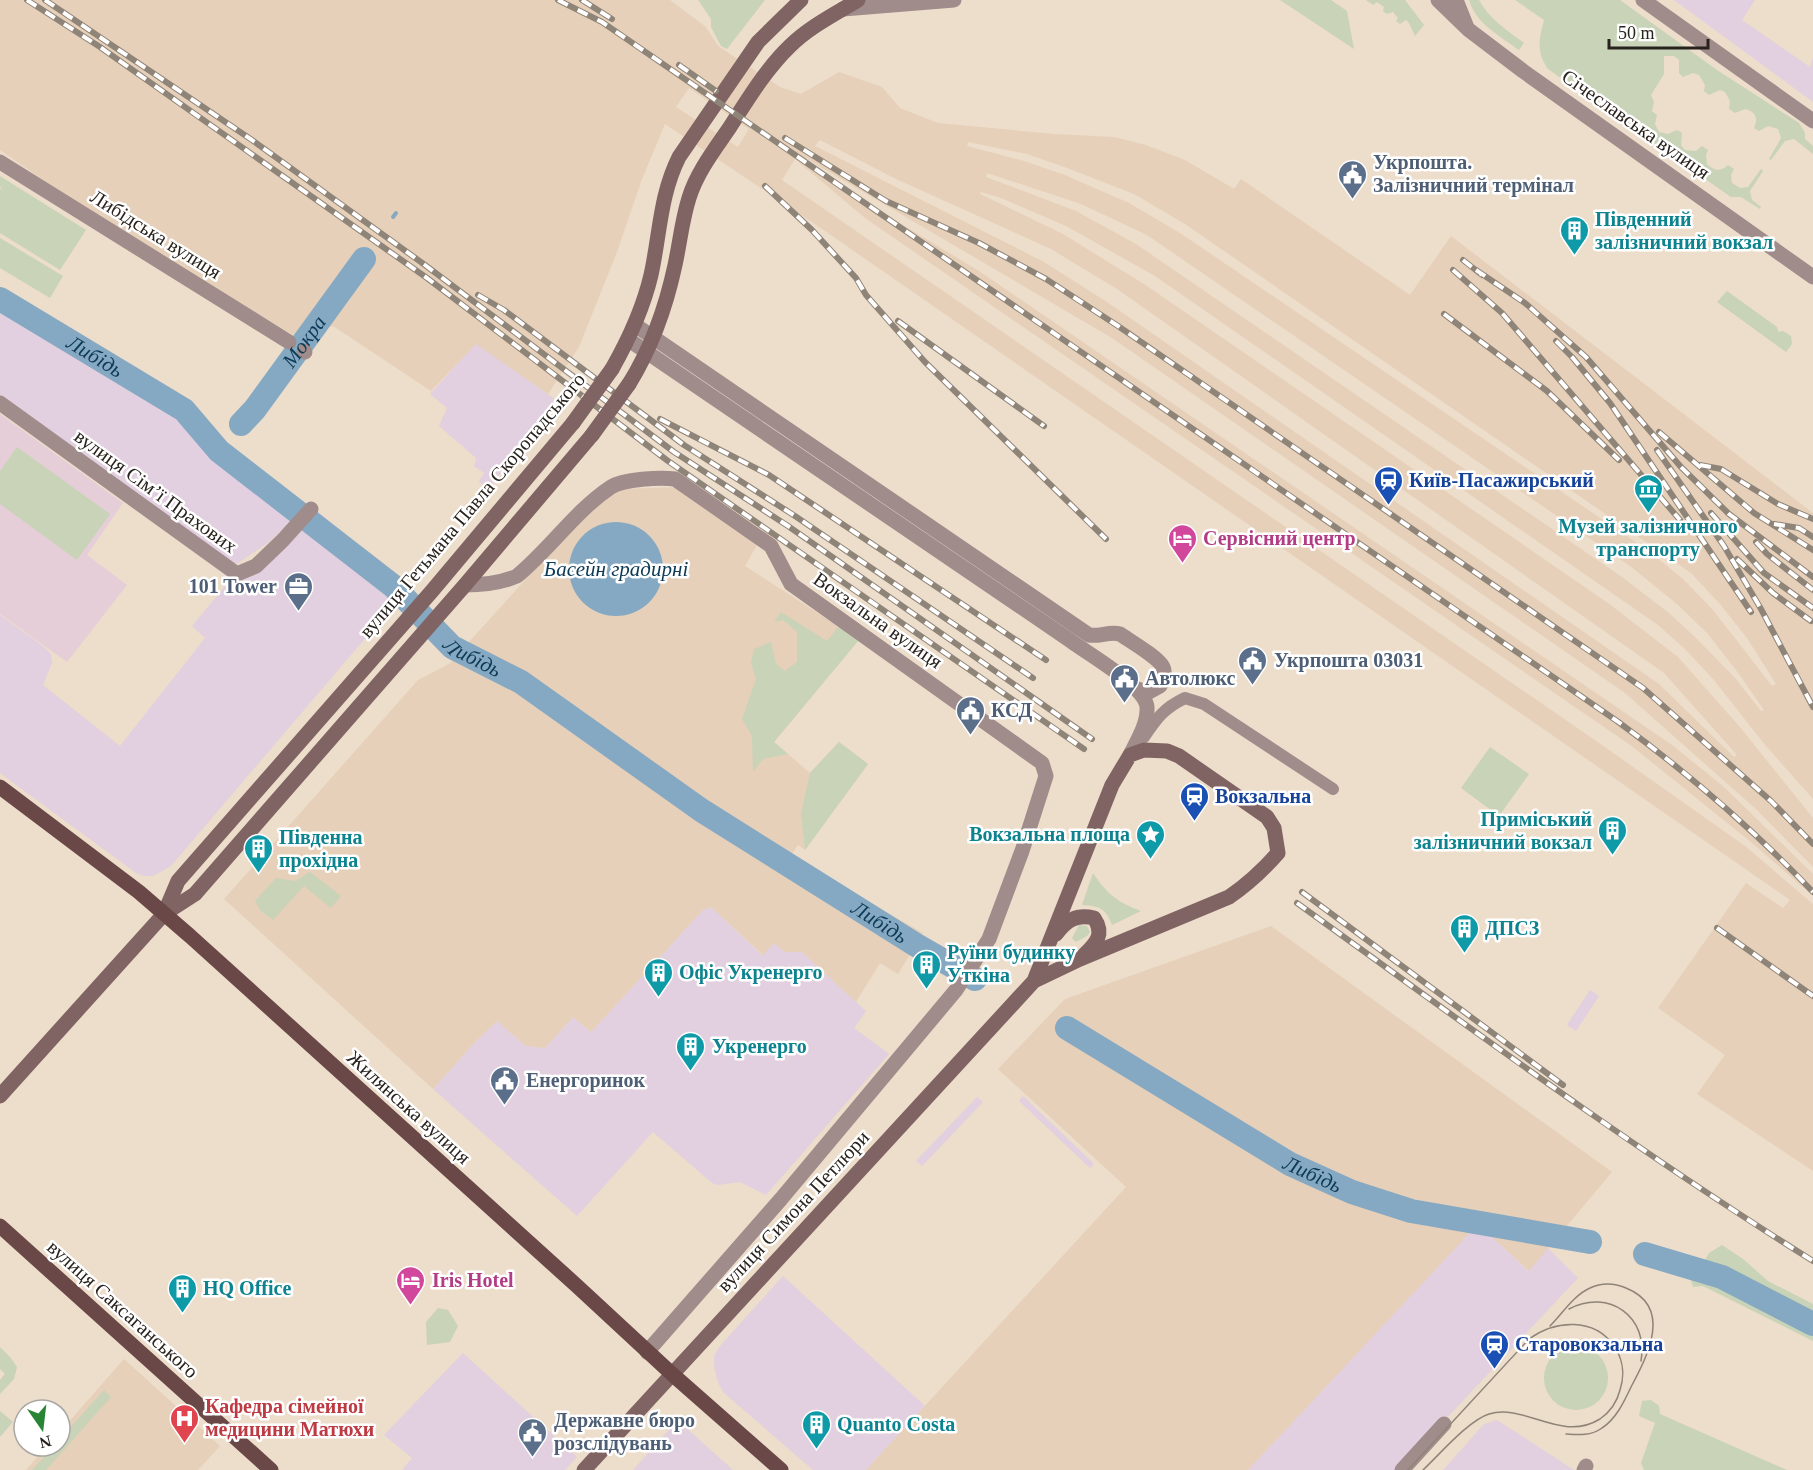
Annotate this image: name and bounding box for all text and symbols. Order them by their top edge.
scale bar [1609,12,1708,50]
text: 50 m [1618,23,1655,43]
street label: Січеславська вулиця [1557,65,1714,184]
place label: Укрпошта. Залізничний термінал [1373,151,1574,197]
public building icon: Укрпошта. Залізничний термінал [1336,158,1368,200]
street label: Либідська вулиця [86,185,225,284]
place label: Південний залізничний вокзал [1595,208,1773,253]
building icon: Південний залізничний вокзал [1558,214,1590,256]
water label: Мокра [277,311,331,373]
water label: Либідь [62,330,127,382]
street label: вулиця Гетьмана Павла Скоропадського [355,368,590,642]
street label: вулиця Сімʼї Прахових [70,425,241,558]
station icon: Київ-Пасажирський [1372,464,1404,506]
place label: Київ-Пасажирський [1409,469,1594,492]
museum icon: Музей залізничного транспорту [1632,472,1664,514]
place label: Музей залізничного транспорту [1558,515,1738,561]
hotel icon: Сервісний центр [1166,522,1198,564]
place label: Сервісний центр [1203,527,1356,550]
water label: Басейн градирні [543,557,688,581]
street label: Вокзальна вулиця [809,567,947,673]
office icon: 101 Tower [282,570,314,612]
place label: 101 Tower [189,575,277,597]
water label: Либідь [437,633,505,682]
public building icon: Укрпошта 03031 [1237,644,1269,686]
place label: Укрпошта 03031 [1274,649,1423,672]
public building icon: Автолюкс [1108,662,1140,704]
place label: Автолюкс [1145,667,1236,689]
public building icon: КСД [954,694,986,736]
place label: КСД [991,699,1032,722]
station icon: Вокзальна [1178,780,1210,822]
place label: Вокзальна [1215,785,1311,807]
place label: Приміський залізничний вокзал [1414,808,1592,853]
building icon: Приміський залізничний вокзал [1597,814,1629,856]
place icon: Вокзальна площа [1135,818,1167,860]
place label: Вокзальна площа [969,823,1130,845]
place label: Південна прохідна [279,826,362,872]
building icon: Південна прохідна [242,832,274,874]
water label: Либідь [846,895,912,949]
building icon: ДПСЗ [1448,912,1480,954]
place label: ДПСЗ [1485,917,1540,940]
place label: Руїни будинку Уткіна [947,941,1075,986]
building icon: Руїни будинку Уткіна [910,948,942,990]
building icon: Офіс Укренерго [642,956,674,998]
place label: Офіс Укренерго [679,961,823,984]
building icon: Укренерго [675,1030,707,1072]
place label: Укренерго [712,1035,807,1058]
street label: Жилянська вулиця [342,1046,475,1169]
public building icon: Енергоринок [489,1064,521,1106]
place label: Енергоринок [526,1069,646,1092]
street label: вулиця Симона Петлюри [713,1126,874,1297]
water label: Либідь [1279,1150,1345,1198]
street label: вулиця Саксаганського [42,1236,203,1383]
hotel icon: Iris Hotel [395,1264,427,1306]
place label: Iris Hotel [432,1269,514,1291]
building icon: HQ Office [166,1272,198,1314]
place label: HQ Office [203,1277,291,1299]
station icon: Старовокзальна [1478,1328,1510,1370]
place label: Старовокзальна [1515,1333,1663,1356]
place label: Кафедра сімейної медицини Матюхи [205,1395,374,1440]
north arrow [12,1398,72,1458]
hospital icon: Кафедра сімейної медицини Матюхи [168,1402,200,1444]
building icon: Quanto Costa [800,1408,832,1450]
place label: Державне бюро розслідувань [554,1409,695,1455]
place label: Quanto Costa [837,1413,955,1435]
public building icon: Державне бюро розслідувань [517,1416,549,1458]
text: N [37,1432,53,1452]

